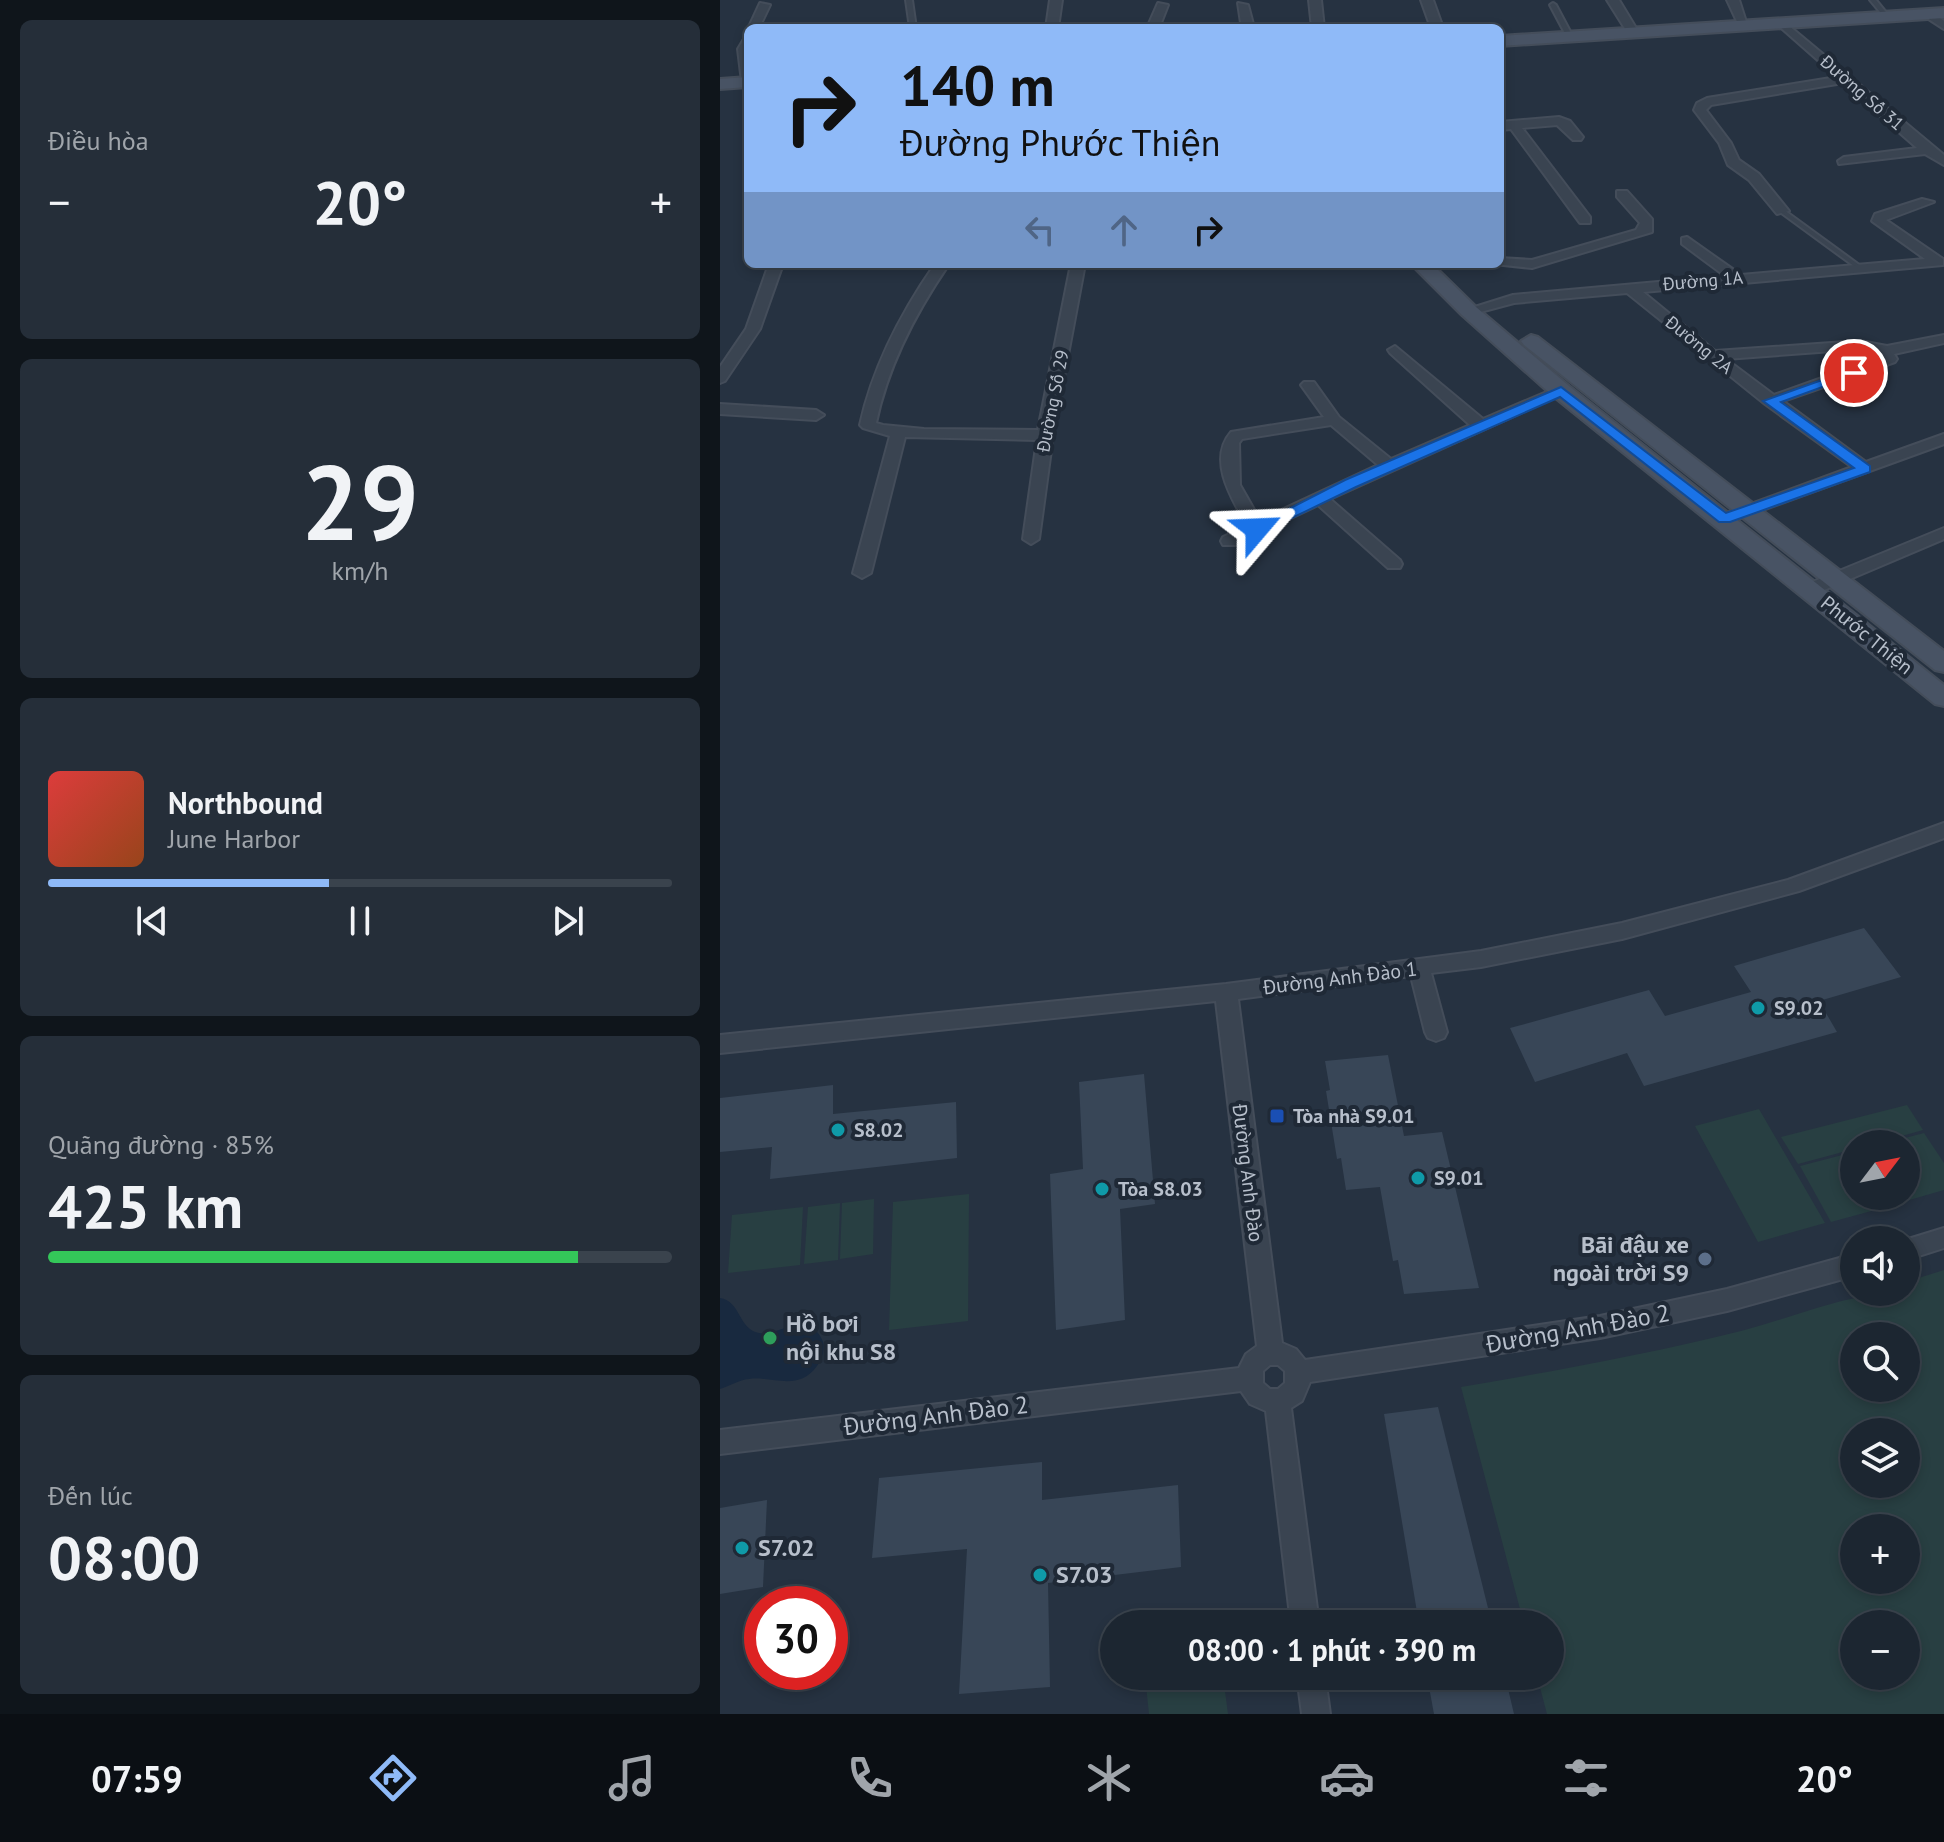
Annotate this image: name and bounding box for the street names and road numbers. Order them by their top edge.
street label: Đường Số 31 [1815,49,1909,135]
street label: Đường 1A [1661,266,1744,296]
street label: Đường 2A [1660,310,1738,379]
street label: Đường Số 29 [1031,348,1074,455]
street label: Phước Thiện [1816,590,1918,680]
street label: Đường Anh Đào 1 [1260,956,1419,1000]
street label: Đường Anh Đào [1227,1102,1269,1243]
street label: Đường Anh Đào 2 [1483,1297,1672,1360]
street label: Đường Anh Đào 2 [841,1389,1030,1442]

